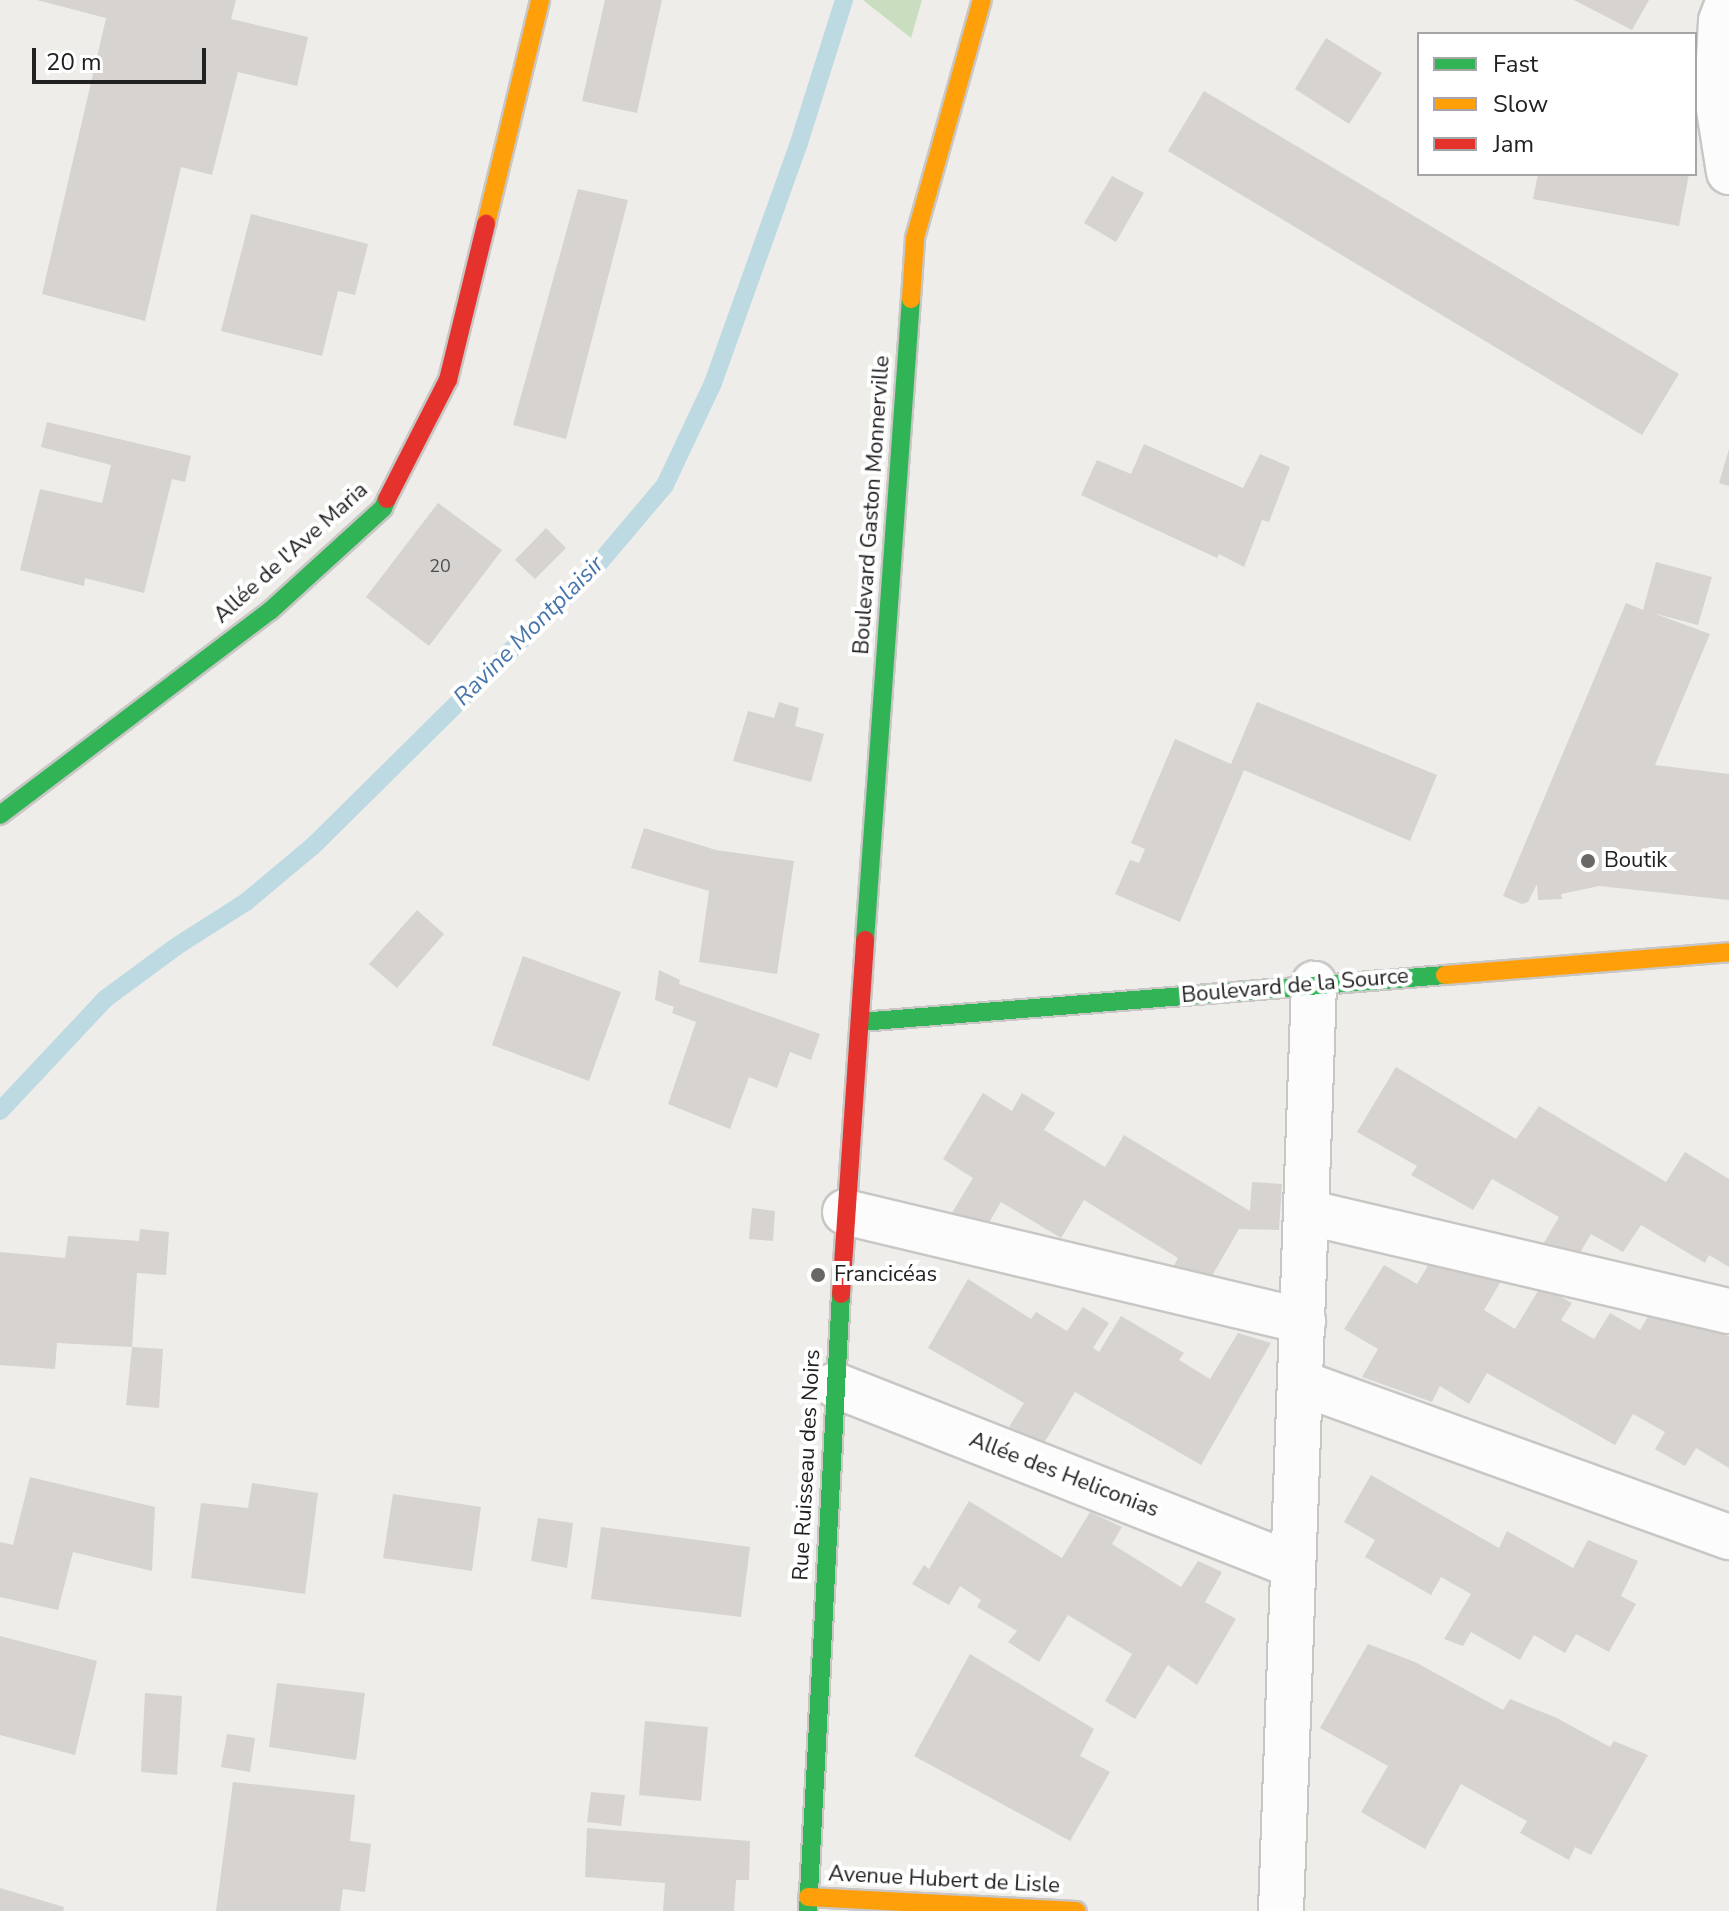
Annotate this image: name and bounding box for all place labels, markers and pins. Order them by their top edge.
place label: Boutik [1604,848,1667,874]
marker: Boutik [1579,852,1597,870]
place label: Francicéas [834,1262,937,1288]
marker: Francicéas [809,1266,827,1284]

